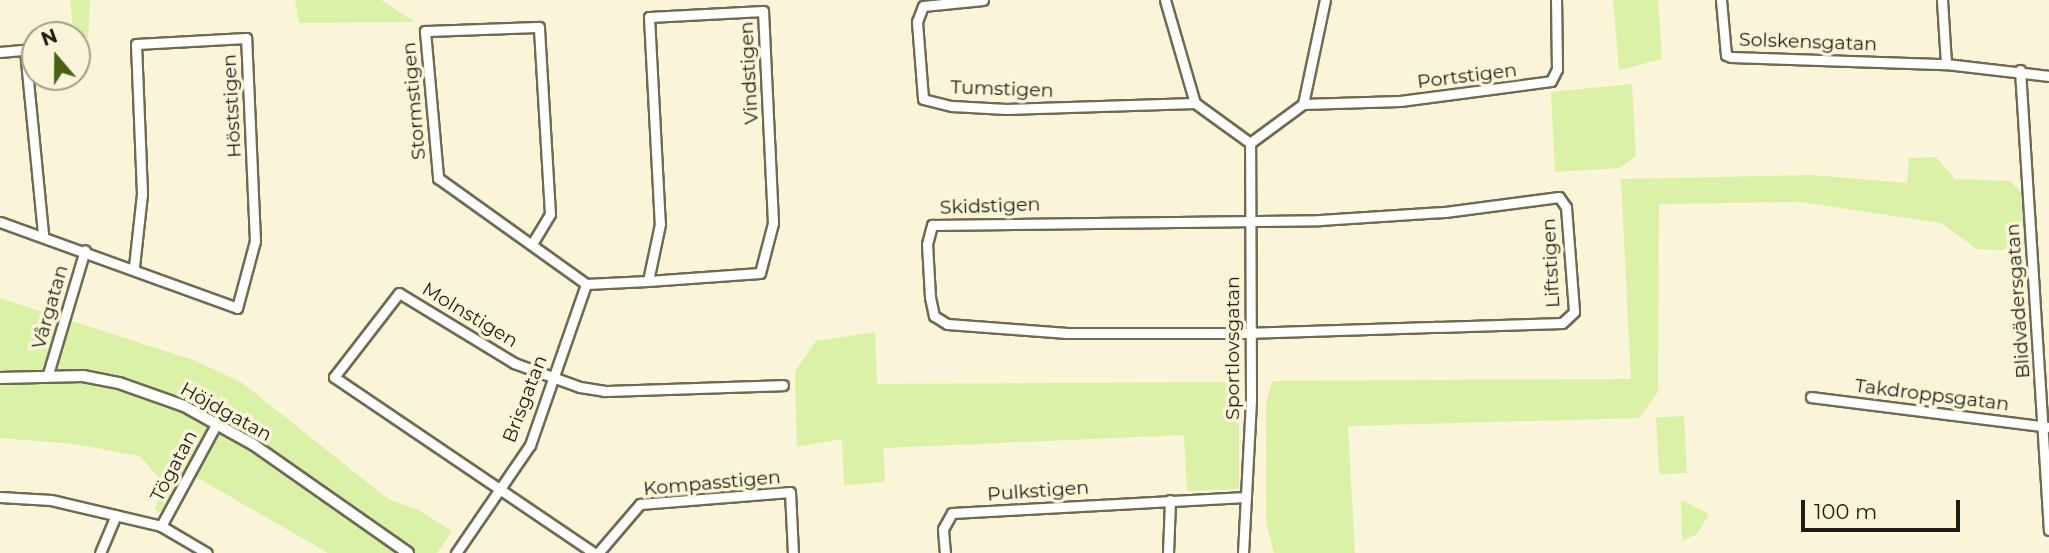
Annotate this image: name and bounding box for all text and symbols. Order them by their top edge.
north arrow [21,21,91,91]
street label: Vindstigen [735,21,763,125]
text: N [38,24,60,51]
street label: Solskensgatan [1739,28,1877,56]
street label: Stormstigen [398,41,430,161]
street label: Höststigen [218,54,246,158]
street label: Portstigen [1416,59,1518,93]
street label: Tumstigen [950,76,1054,102]
street label: Skidstigen [939,193,1041,219]
street label: Liftstigen [1537,218,1565,308]
street label: Blidvädersgatan [2001,223,2035,379]
street label: Vårgatan [27,262,73,352]
street label: Sportlovsgatan [1222,276,1244,420]
street label: Molnstigen [418,278,522,352]
street label: Brisgatan [498,352,552,446]
street label: Takdroppsgatan [1854,374,2010,416]
street label: Höjdgatan [176,378,276,446]
street label: Tögatan [146,426,202,506]
street label: Kompasstigen [642,466,782,500]
street label: Pulkstigen [986,476,1090,506]
scale bar [1804,486,1963,530]
text: 100 m [1814,499,1877,524]

